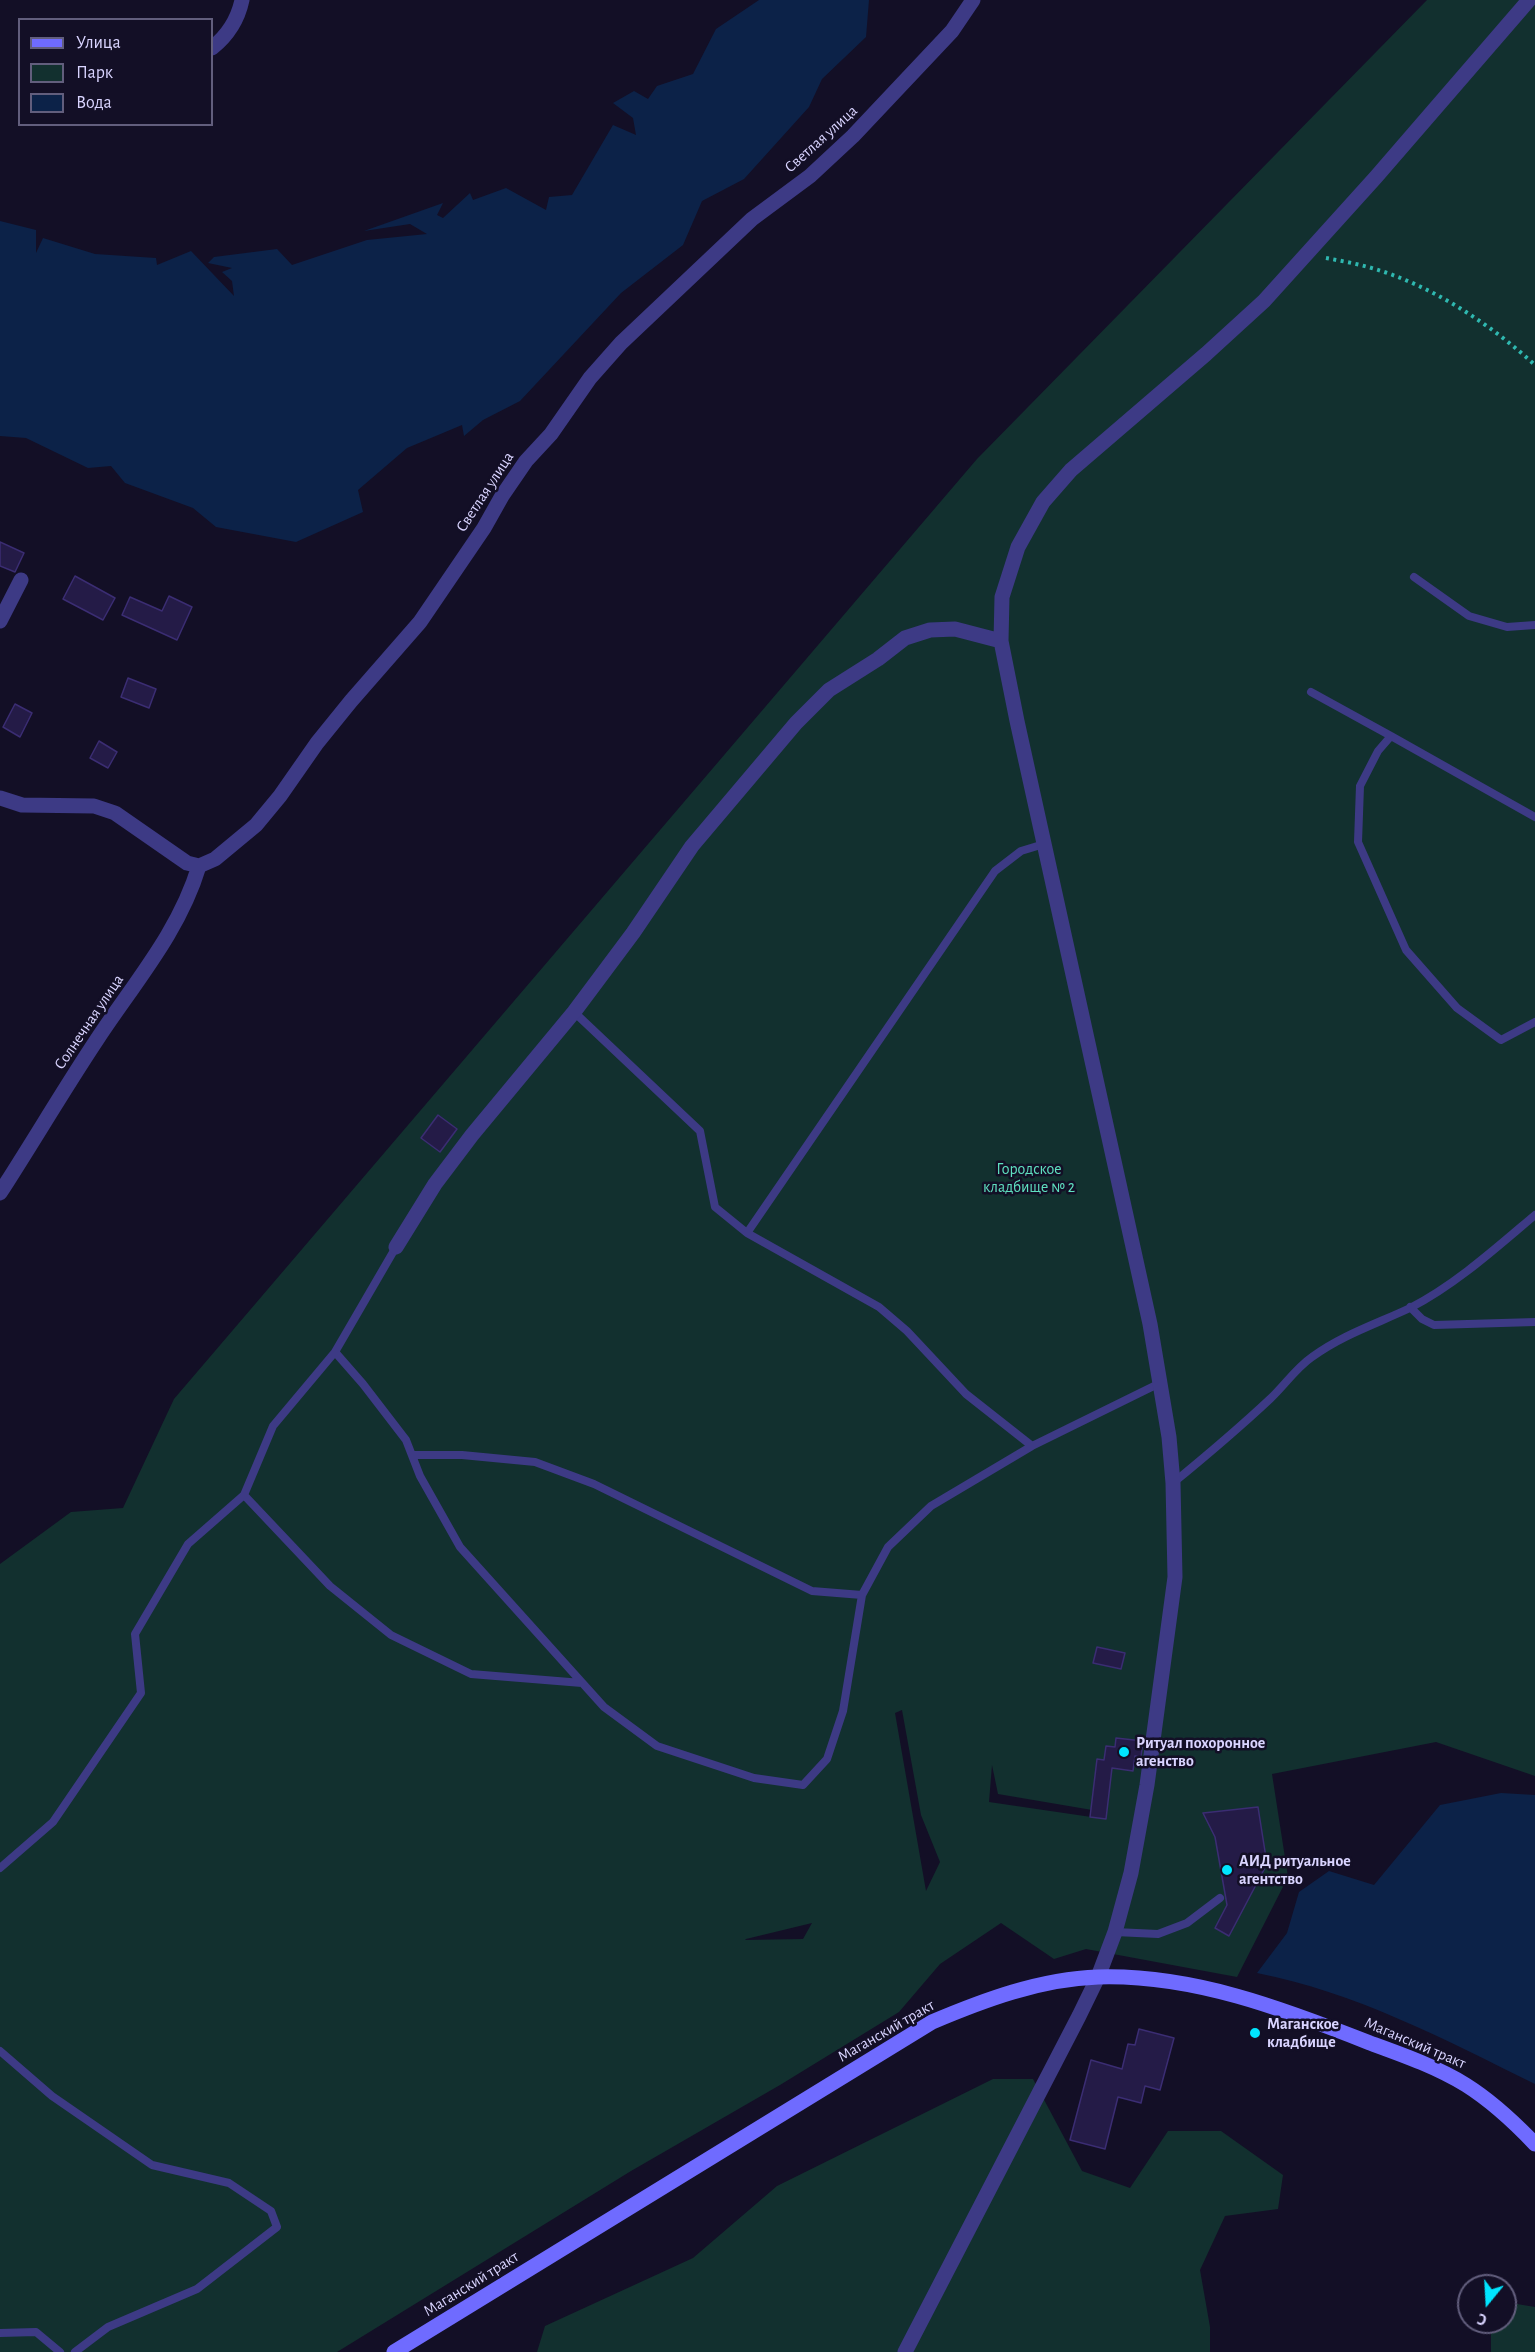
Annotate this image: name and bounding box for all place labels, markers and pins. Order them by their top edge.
place label: Ритуал похоронное агенство [1136,1733,1265,1771]
marker: Ритуал похоронное агенство [1117,1745,1131,1759]
place label: АИД ритуальное агентство [1239,1851,1351,1889]
marker: АИД ритуальное агентство [1220,1863,1234,1877]
place label: Маганское кладбище [1267,2014,1339,2052]
marker: Маганское кладбище [1248,2026,1262,2040]

